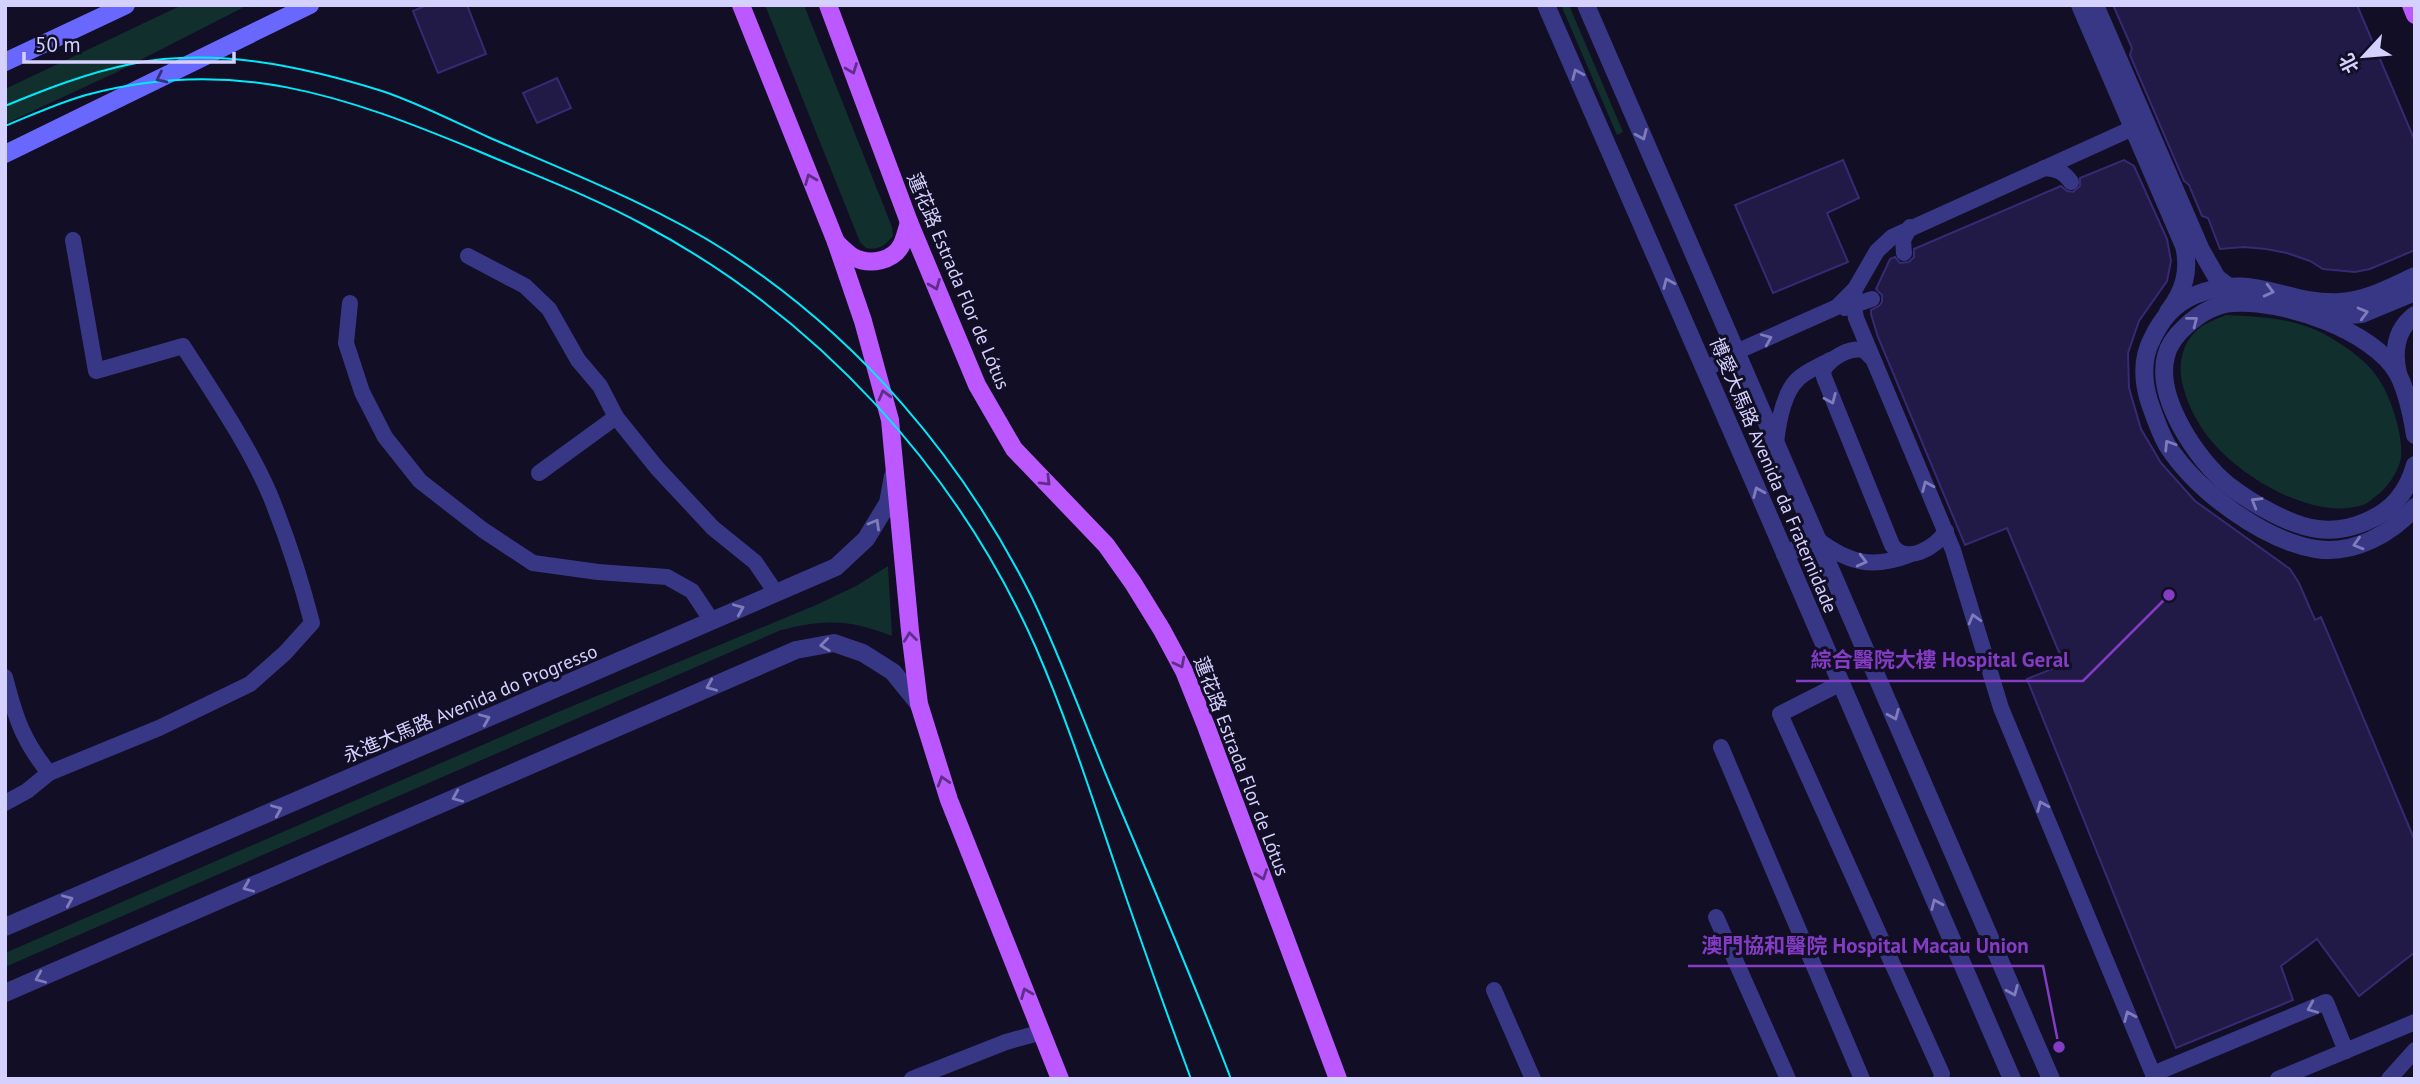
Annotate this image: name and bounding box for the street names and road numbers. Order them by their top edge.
street label: 蓮花路 Estrada Flor de Lótus [902,169,1016,393]
street label: 博愛大馬路 Avenida da Fraternidade [1705,334,1843,616]
street label: 永進大馬路 Avenida do Progresso [339,638,601,768]
street label: 蓮花路 Estrada Flor de Lótus [1189,653,1295,879]

